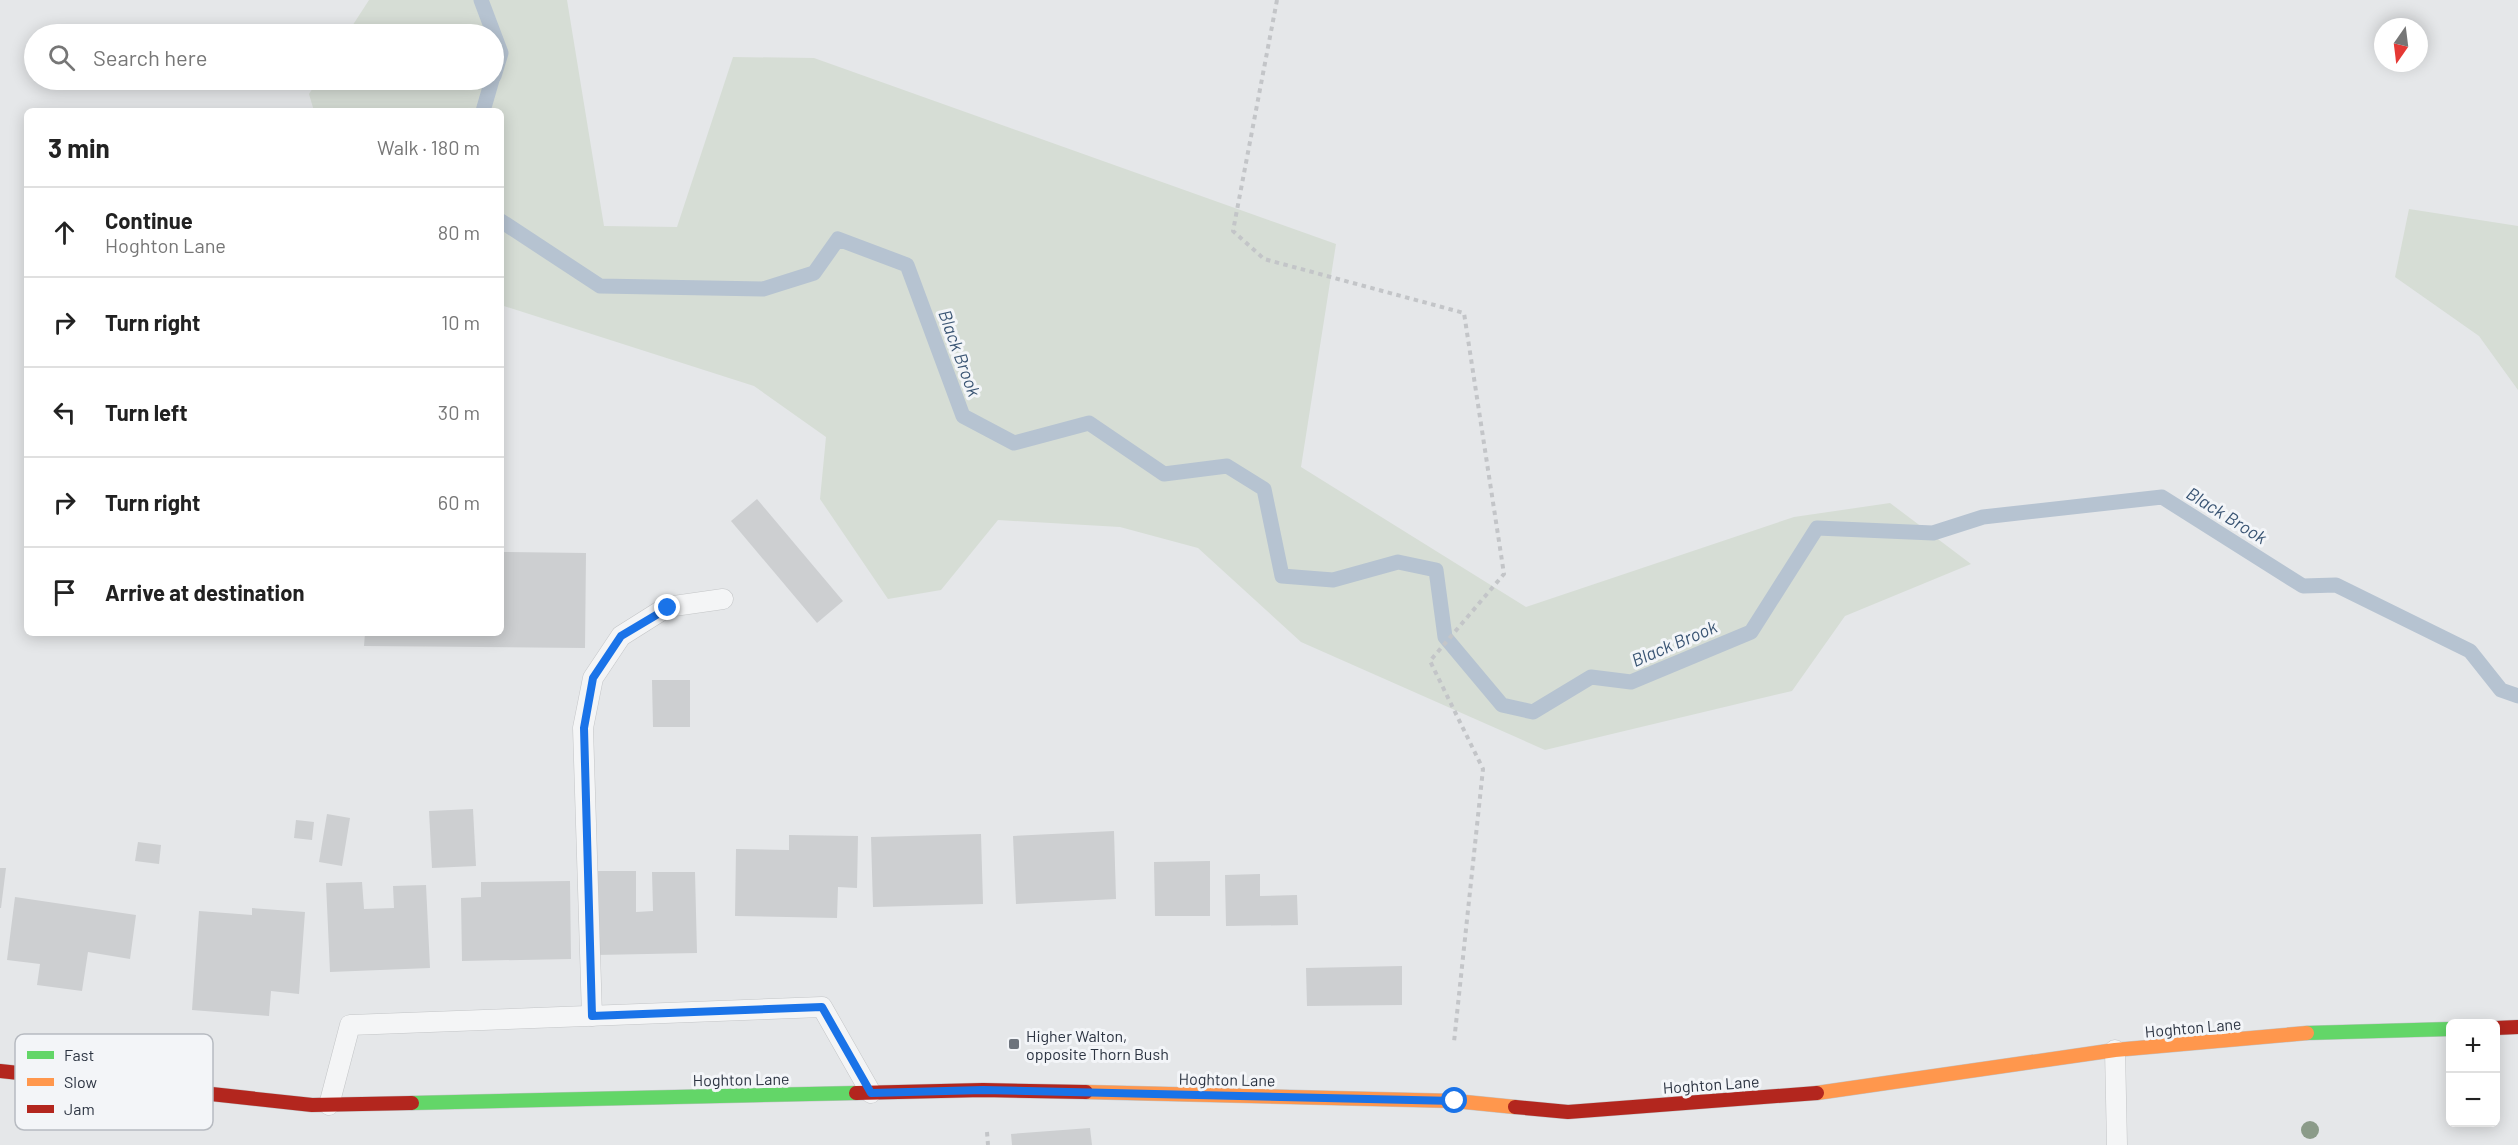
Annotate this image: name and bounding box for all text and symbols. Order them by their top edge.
north arrow [2374,18,2428,72]
search box [24,24,504,90]
icon: search [45,41,78,74]
text: Search here [93,44,207,70]
text: 3 min [48,132,110,163]
text: Walk · 180 m [377,135,480,159]
text: Continue [105,207,193,233]
icon: ahead [48,216,81,249]
text: 80 m [438,220,480,244]
text: Hoghton Lane [105,233,226,257]
icon: right [48,306,81,339]
water label: Black Brook [934,307,986,400]
text: Turn right [105,309,200,335]
text: 10 m [441,310,480,334]
icon: left [48,396,81,429]
text: Turn left [105,399,188,425]
text: 30 m [438,400,480,424]
water label: Black Brook [2183,482,2272,549]
icon: right [48,486,81,519]
text: Turn right [105,489,200,515]
text: 60 m [438,490,480,514]
icon: arrive [48,576,81,609]
text: Arrive at destination [105,579,304,605]
route end [654,594,680,620]
water label: Black Brook [1628,615,1720,671]
street label: Hoghton Lane [2144,1013,2242,1041]
map controls [2446,1019,2500,1127]
button: + [2446,1019,2500,1073]
place label: Higher Walton, opposite Thorn Bush [1026,1026,1169,1063]
legend [15,1034,213,1130]
marker: Higher Walton, opposite Thorn Bush [1007,1037,1021,1051]
text: Fast [64,1045,94,1064]
street label: Hoghton Lane [692,1069,790,1089]
street label: Hoghton Lane [1178,1069,1276,1089]
street label: Hoghton Lane [1662,1071,1760,1097]
text: Slow [64,1072,97,1091]
button: − [2446,1073,2500,1127]
route start [1441,1087,1467,1113]
text: Jam [64,1099,95,1118]

